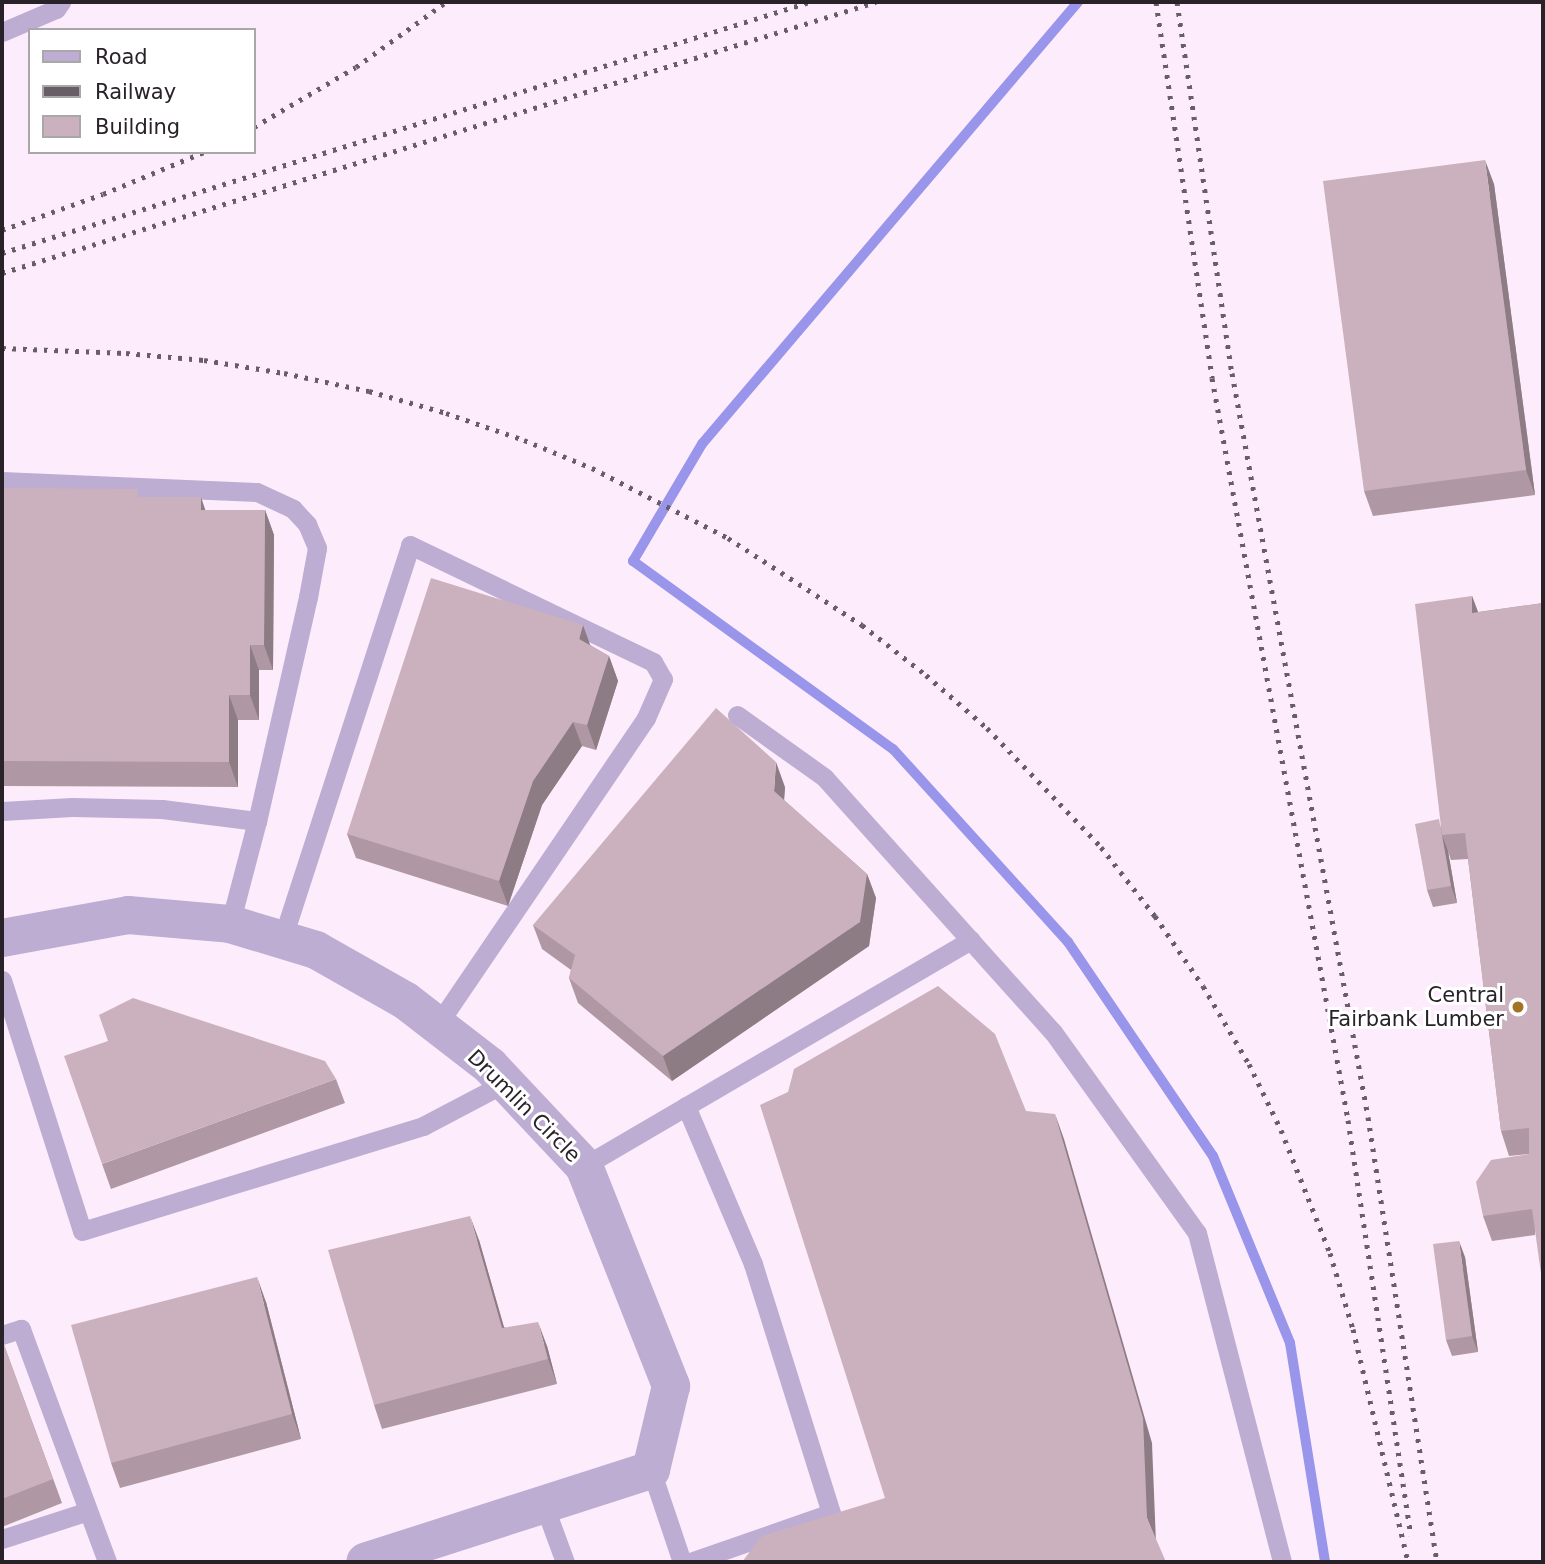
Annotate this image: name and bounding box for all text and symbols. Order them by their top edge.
legend [28,28,256,154]
text: Road [95,45,148,69]
text: Railway [95,80,176,104]
text: Building [95,115,180,139]
place label: Central Fairbank Lumber [1328,982,1504,1032]
marker: Central Fairbank Lumber [1510,999,1526,1015]
street label: Drumlin Circle [462,1044,586,1168]

